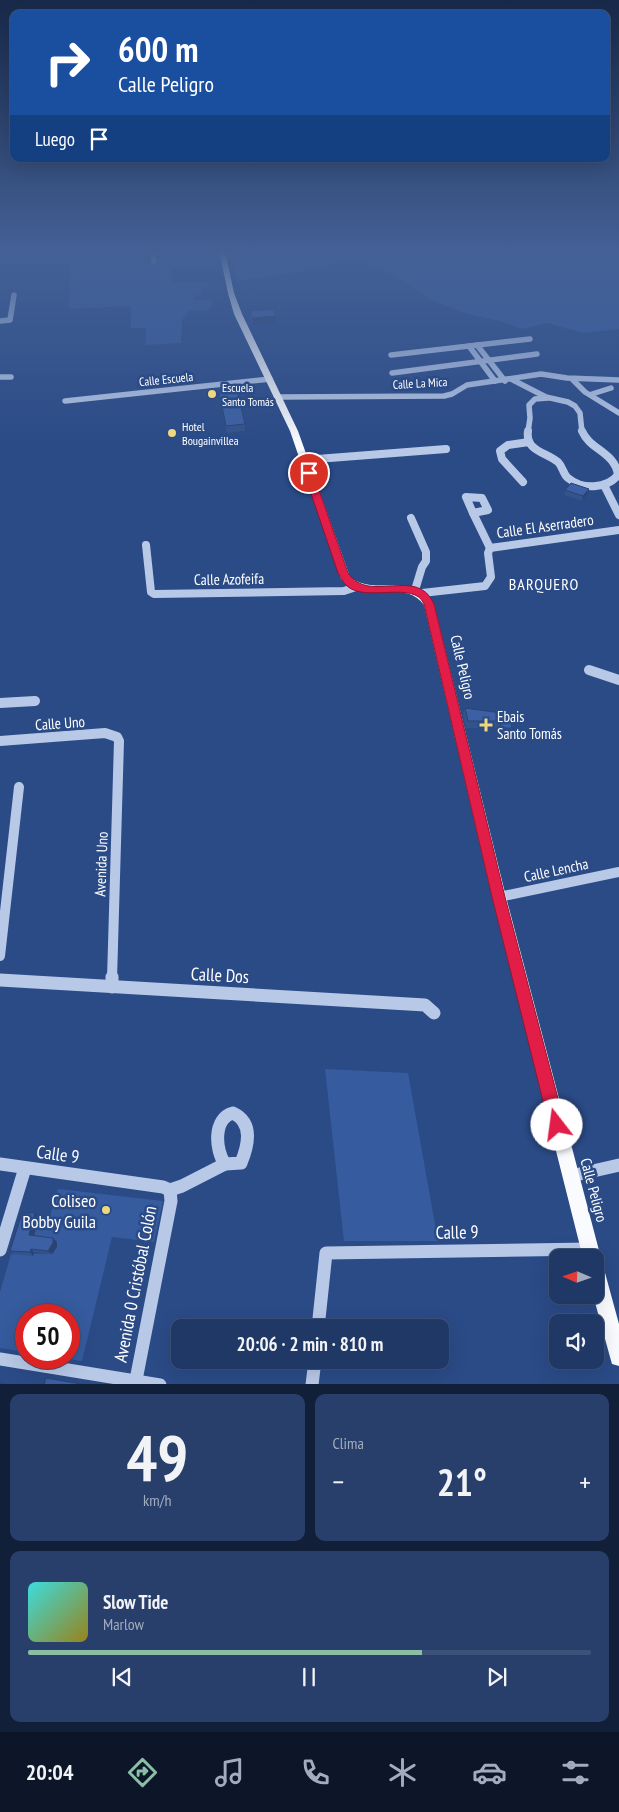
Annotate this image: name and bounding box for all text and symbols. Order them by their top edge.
text: 600 m [118,26,199,72]
icon: right [35,30,100,95]
text: Calle Peligro [118,70,214,98]
icon: arrive [85,125,113,153]
text: Luego [35,127,75,151]
street label: Calle Escuela [138,369,194,389]
street label: Calle La Mica [392,374,448,392]
place label: Escuela Santo Tomás [222,380,274,409]
marker: Escuela Santo Tomás [206,388,218,400]
place label: Hotel Bougainvillea [182,419,239,448]
marker: Hotel Bougainvillea [166,427,178,439]
pin [288,452,330,494]
icon: arrive [295,459,323,487]
street label: Calle El Aserradero [495,510,595,542]
street label: Calle Azofeifa [194,569,264,589]
district label: BARQUERO [509,574,579,594]
street label: Calle Peligro [446,633,480,701]
place label: Ebais Santo Tomás [497,707,562,743]
street label: Calle Uno [34,712,86,734]
marker: Ebais Santo Tomás [479,718,493,732]
street label: Avenida Uno [90,831,112,897]
street label: Calle Lencha [522,854,590,886]
street label: Calle Dos [190,962,250,988]
position arrow [530,1098,582,1150]
street label: Calle 9 [35,1140,81,1168]
street label: Calle Peligro [576,1156,612,1224]
place label: Coliseo Bobby Guila [22,1189,96,1233]
marker: Coliseo Bobby Guila [100,1204,112,1216]
street label: Avenida 0 Cristóbal Colón [109,1204,161,1364]
street label: Calle 9 [435,1220,479,1244]
north arrow [549,1249,604,1304]
map controls [549,1249,604,1369]
speed limit sign: 50 [15,1304,80,1369]
button: sound [549,1314,604,1369]
text: 20:06 · 2 min · 810 m [237,1332,383,1356]
text: 49 [126,1415,188,1499]
text: Clima [333,1433,364,1453]
text: 21° [437,1457,487,1506]
text: − [333,1463,344,1500]
text: + [579,1463,591,1500]
text: km/h [143,1490,171,1510]
text: Slow Tide [103,1590,168,1614]
text: Marlow [103,1614,144,1634]
icon: previous [108,1663,136,1691]
icon: pause [295,1663,323,1691]
icon: next [483,1663,511,1691]
icon: directions [125,1755,160,1790]
icon: music [212,1755,247,1790]
icon: phone [298,1755,333,1790]
icon: climate [385,1755,420,1790]
icon: car [472,1755,507,1790]
icon: filters [558,1755,593,1790]
text: 20:04 [26,1758,73,1786]

